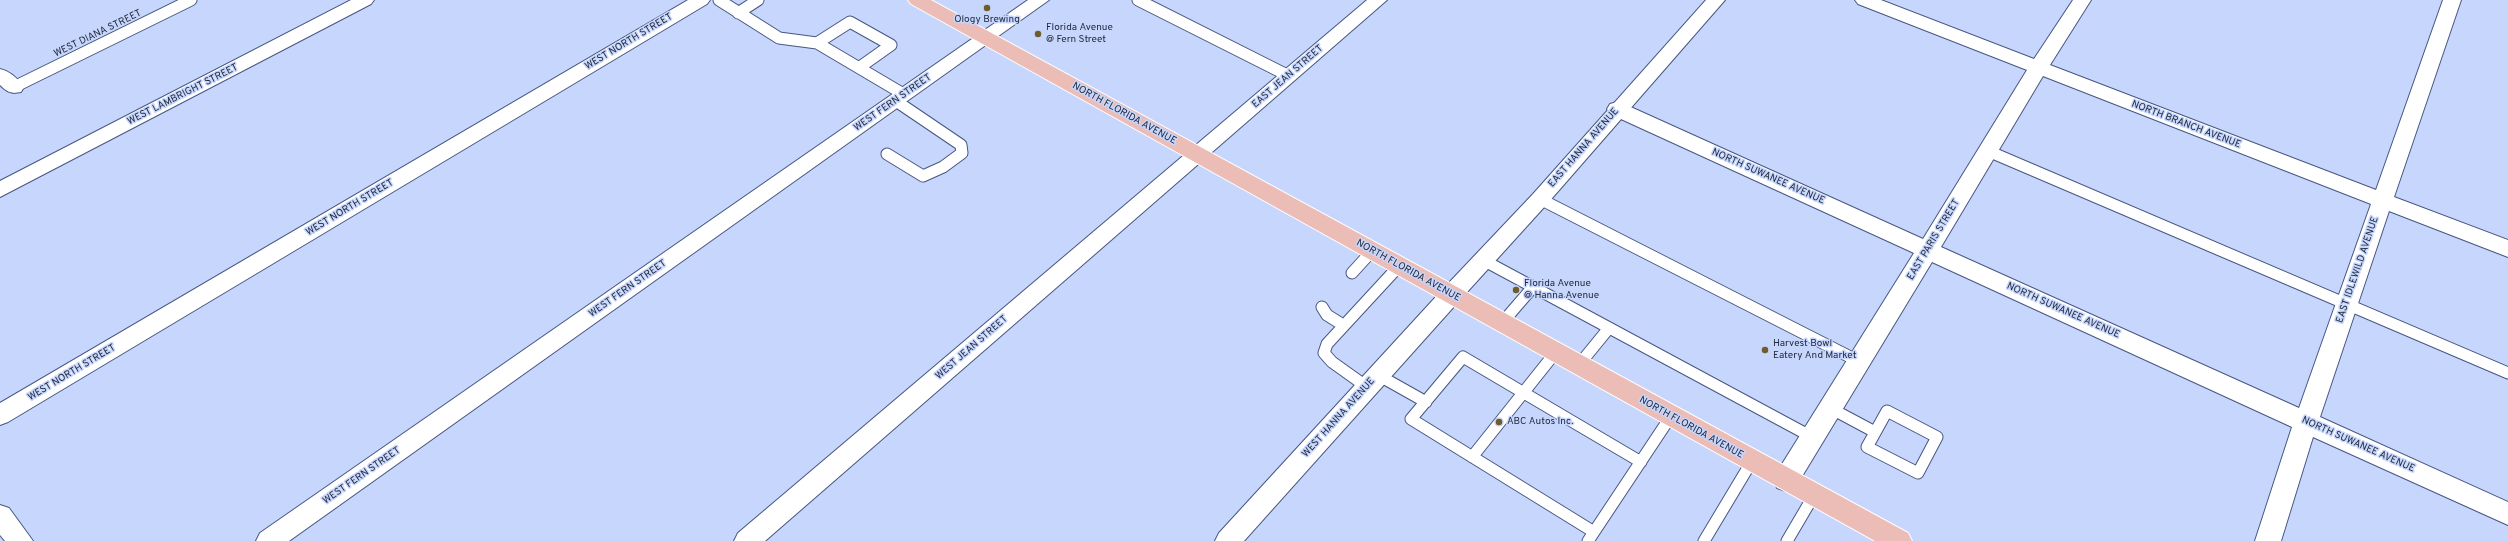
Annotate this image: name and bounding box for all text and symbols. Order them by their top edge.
marker: Ology Brewing [982,3,992,13]
street label: WEST DIANA STREET [52,8,144,60]
street label: WEST NORTH STREET [583,11,675,73]
place label: Ology Brewing [954,14,1020,26]
place label: Florida Avenue @ Fern Street [1046,22,1113,46]
marker: Florida Avenue @ Fern Street [1033,29,1043,39]
street label: EAST JEAN STREET [1250,43,1326,111]
street label: WEST LAMBRIGHT STREET [126,62,240,128]
street label: WEST FERN STREET [852,72,934,134]
street label: NORTH FLORIDA AVENUE [1070,80,1178,148]
street label: NORTH BRANCH AVENUE [2130,99,2242,151]
street label: EAST HANNA AVENUE [1546,106,1622,190]
street label: NORTH SUWANEE AVENUE [1710,147,1826,207]
street label: WEST NORTH STREET [304,177,396,239]
street label: EAST PARIS STREET [1905,197,1963,283]
street label: EAST IDLEWILD AVENUE [2334,215,2382,325]
street label: NORTH FLORIDA AVENUE [1354,237,1462,305]
street label: WEST FERN STREET [587,258,669,320]
place label: Florida Avenue @ Hanna Avenue [1524,278,1599,302]
street label: NORTH SUWANEE AVENUE [2005,281,2121,341]
marker: Florida Avenue @ Hanna Avenue [1511,285,1521,295]
street label: WEST JEAN STREET [933,313,1011,383]
place label: Harvest Bowl Eatery And Market [1773,338,1856,362]
street label: WEST NORTH STREET [26,342,118,404]
marker: Harvest Bowl Eatery And Market [1760,345,1770,355]
street label: WEST HANNA AVENUE [1300,376,1378,460]
street label: NORTH FLORIDA AVENUE [1637,394,1745,462]
street label: NORTH SUWANEE AVENUE [2300,415,2416,475]
place label: ABC Autos Inc. [1507,416,1573,428]
marker: ABC Autos Inc. [1494,417,1504,427]
street label: WEST FERN STREET [321,445,403,507]

